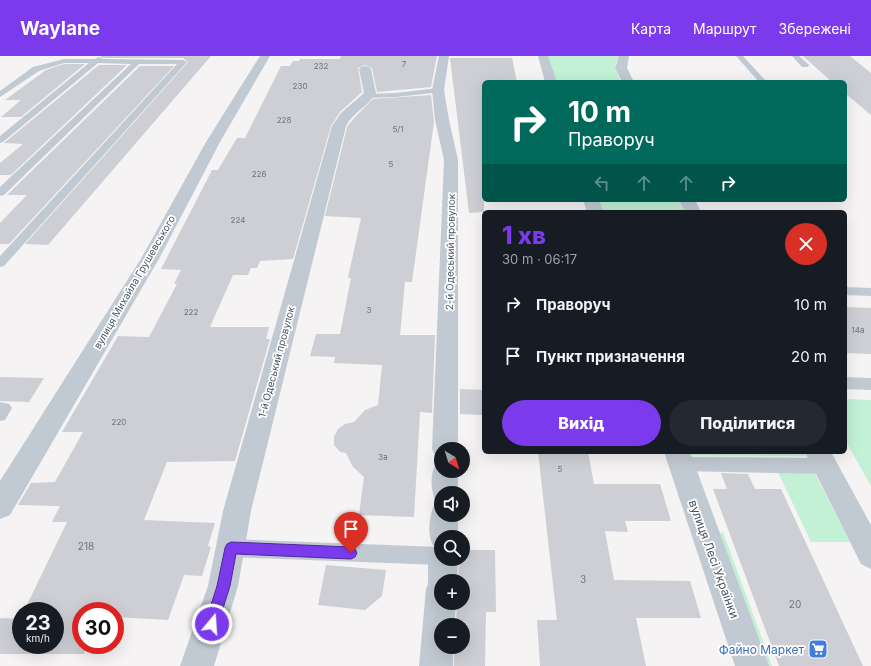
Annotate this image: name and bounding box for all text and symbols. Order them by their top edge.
text: Waylane [20,17,100,40]
text: Карта [631,20,671,37]
text: Маршрут [693,20,757,37]
text: Збережені [779,20,851,37]
house number: 7 [402,59,407,69]
house number: 232 [314,61,328,71]
house number: 230 [293,81,307,91]
text: 10 m [568,95,631,129]
icon: right [502,96,554,148]
house number: 228 [277,115,291,125]
house number: 5/1 [393,124,404,134]
text: Праворуч [568,129,655,150]
house number: 5 [389,159,394,169]
house number: 226 [252,169,266,179]
icon: left [591,172,613,194]
icon: ahead [633,172,655,194]
icon: ahead [675,172,697,194]
icon: right [717,172,739,194]
street label: 2-й Одеський провулок [443,193,457,310]
street label: вулиця Михайла Грушевського [91,213,177,351]
house number: 224 [231,215,245,225]
text: 1 хв [502,221,546,250]
button: close [785,223,827,265]
text: 30 m · 06:17 [502,251,577,267]
icon: right [502,293,524,315]
text: Праворуч [536,295,610,314]
text: 10 m [794,295,827,314]
street label: 1-й Одеський провулок [255,305,297,419]
house number: 3 [367,305,372,315]
house number: 222 [184,307,198,317]
house number: 14а [852,325,864,335]
icon: arrive [502,345,524,367]
text: Пункт призначення [536,347,685,366]
text: 20 m [791,347,827,366]
button: Вихід [502,400,661,446]
button: Поділитися [669,400,827,446]
house number: 220 [112,417,126,427]
north arrow [434,442,470,478]
map controls [434,442,470,654]
house number: 3а [378,452,388,462]
house number: 5 [558,464,563,474]
button: sound [434,486,470,522]
street label: вулиця Лесі Українки [686,498,742,620]
pin [334,512,368,553]
icon: arrive [340,518,362,540]
button: search [434,530,470,566]
house number: 218 [78,540,94,552]
house number: 3 [580,573,586,585]
button: + [434,574,470,610]
house number: 20 [789,598,801,610]
speed limit sign: 30 [72,602,124,654]
position arrow [191,603,233,645]
text: 23 [25,611,51,635]
button: − [434,618,470,654]
text: km/h [26,632,50,644]
supermarket icon: Файно Маркет [807,638,829,660]
place label: Файно Маркет [719,642,804,657]

